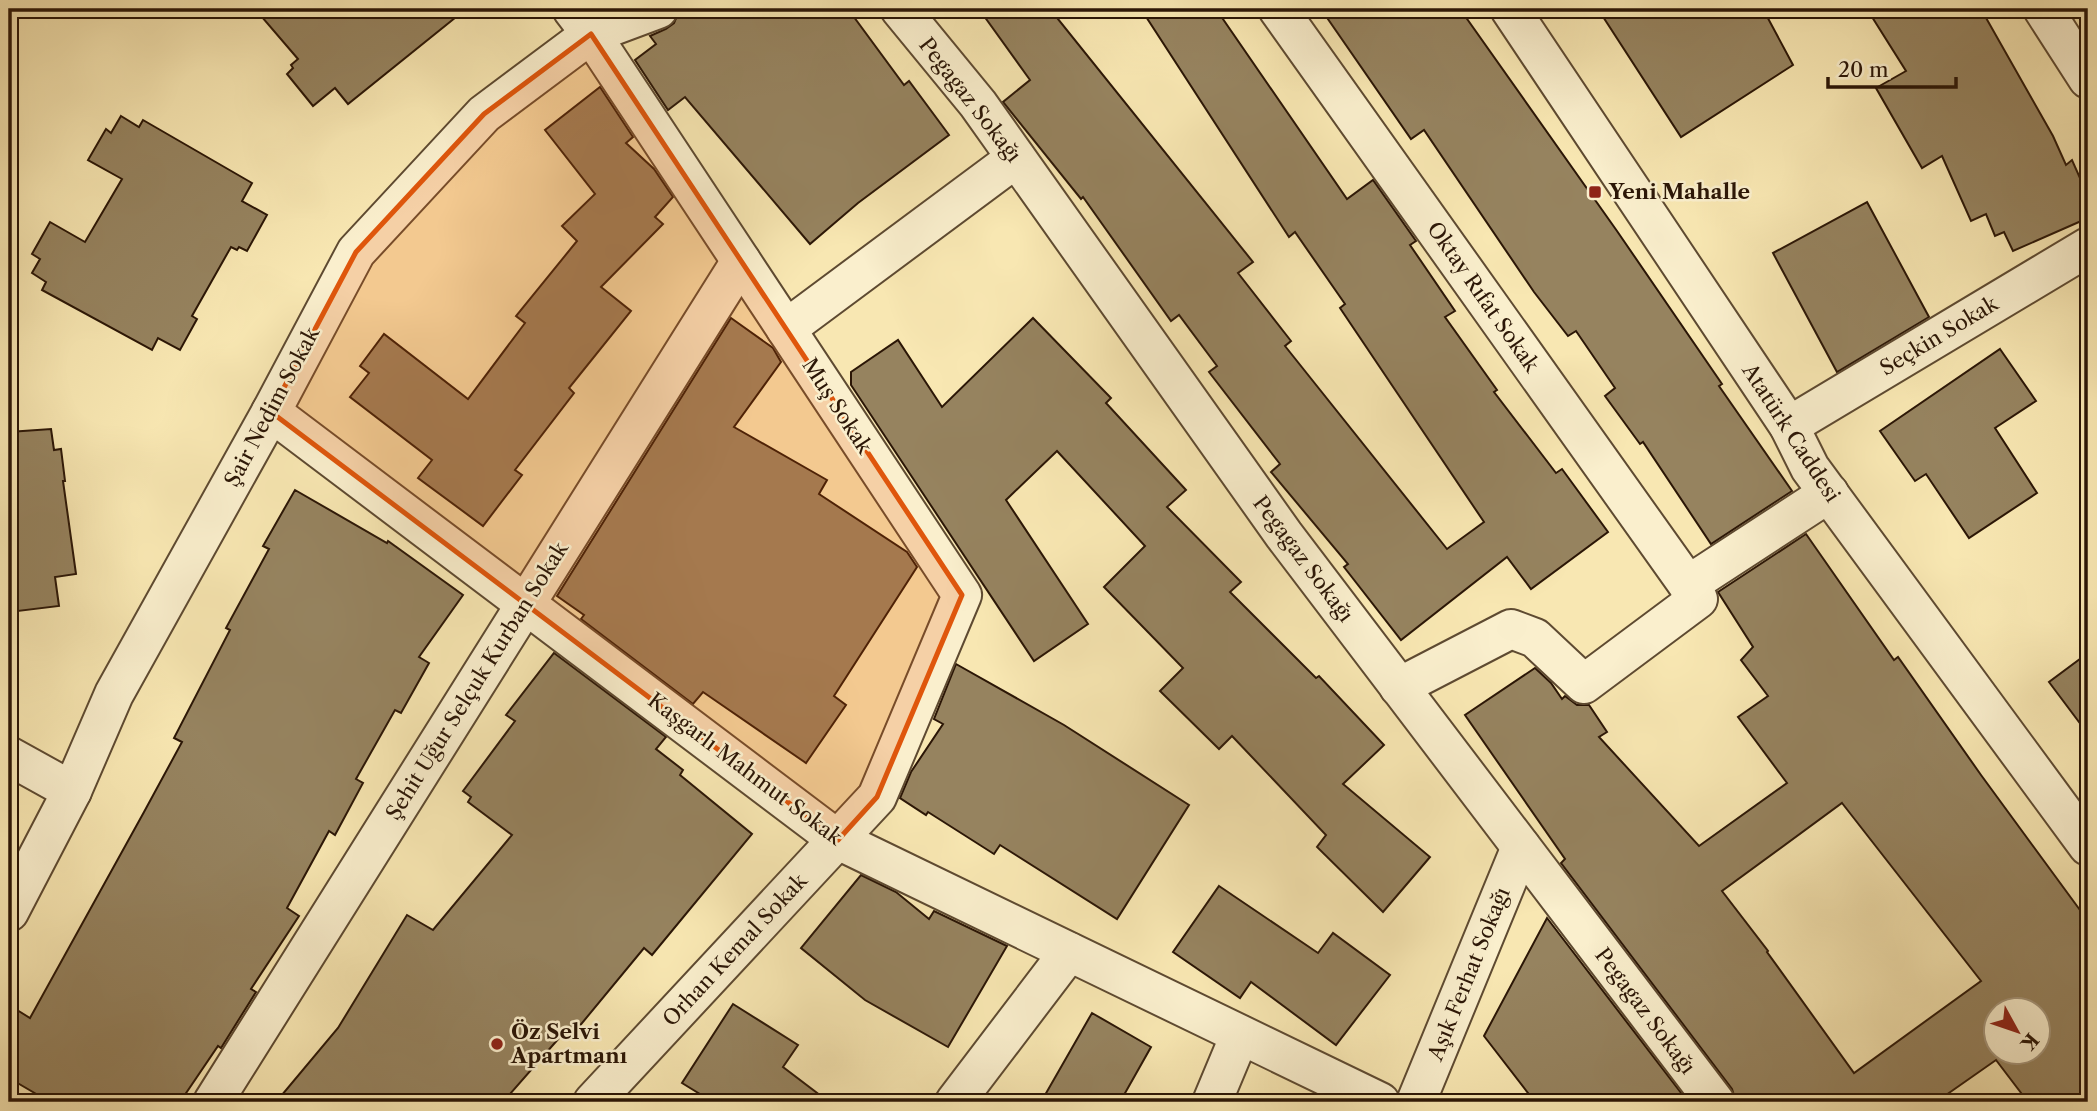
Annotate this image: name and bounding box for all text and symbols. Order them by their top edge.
street label: Pegagaz Sokağı [914,32,1027,167]
scale bar [1828,46,1955,90]
text: 20 m [1838,57,1889,82]
place label: Yeni Mahalle [1608,179,1750,204]
marker: Yeni Mahalle [1587,184,1603,200]
street label: Oktay Rıfat Sokak [1422,217,1545,377]
street label: Seçkin Sokak [1875,290,2003,381]
street label: Şair Nedim Sokak [219,322,325,491]
street label: Muş Sokak [797,353,878,459]
street label: Atatürk Caddesi [1737,358,1846,507]
street label: Pegagaz Sokağı [1248,491,1359,627]
street label: Şehit Uğur Selçuk Kurban Sokak [380,536,573,824]
street label: Kaşgarlı Mahmut Sokak [643,687,848,850]
street label: Orhan Kemal Sokak [657,867,812,1031]
street label: Aşık Ferhat Sokağı [1422,884,1515,1065]
street label: Pegagaz Sokağı [1590,943,1701,1079]
north arrow [1982,996,2052,1066]
place label: Öz Selvi Apartmanı [510,1019,628,1068]
text: K [2015,1028,2043,1055]
marker: Öz Selvi Apartmanı [489,1036,505,1052]

